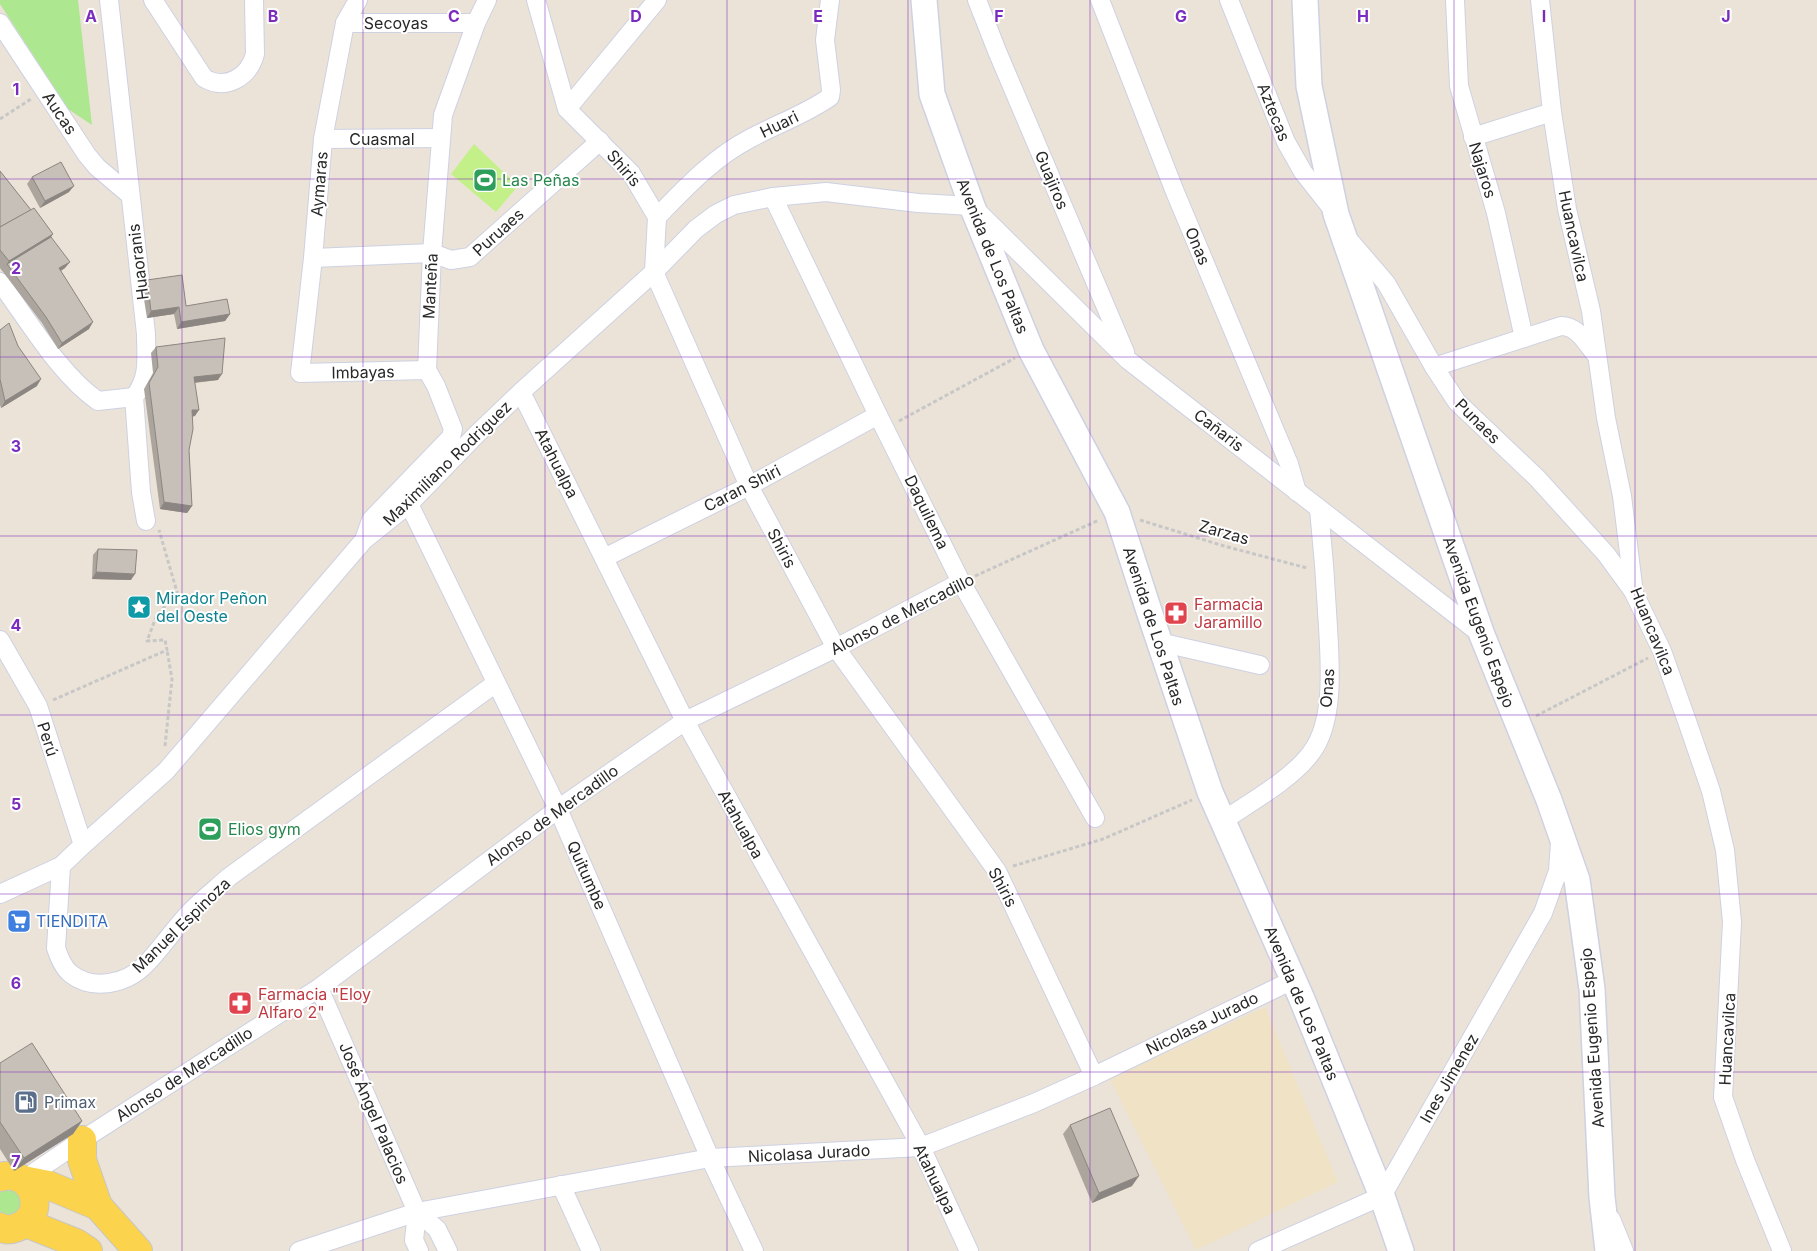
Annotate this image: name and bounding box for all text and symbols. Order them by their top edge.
text: A [85,6,97,26]
text: B [268,6,278,26]
text: C [448,6,460,26]
text: D [630,6,642,26]
text: E [813,6,823,26]
text: F [994,6,1004,26]
text: G [1175,6,1187,26]
text: H [1357,6,1369,26]
text: I [1542,6,1546,26]
text: J [1721,6,1731,26]
street label: Secoyas [364,13,428,33]
text: 1 [13,79,19,99]
street label: Aztecas [1253,80,1295,144]
street label: Aucas [39,88,81,138]
street label: Huari [756,106,802,142]
street label: Cuasmal [349,129,415,149]
street label: Najaros [1465,139,1501,201]
street label: Shiris [603,146,645,190]
street label: Guajiros [1031,148,1073,212]
street label: Aymaras [306,151,332,217]
sports icon: Las Peñas [472,167,498,193]
place label: Las Peñas [502,170,579,190]
street label: Avenida de Los Paltas [953,175,1033,337]
street label: Huancavilca [1555,189,1593,283]
street label: Puruaes [468,204,528,260]
street label: Huaoranis [123,223,153,301]
street label: Onas [1181,224,1215,268]
street label: Manteña [418,253,442,319]
text: 2 [11,258,21,278]
street label: Imbayas [331,361,395,383]
street label: Punaes [1451,394,1505,448]
street label: Maximiliano Rodriguez [379,396,515,530]
street label: Cañaris [1190,404,1248,456]
street label: Atahualpa [531,425,583,501]
text: 3 [11,436,21,456]
street label: Caran Shiri [700,460,784,516]
street label: Daquilema [901,472,953,552]
street label: Zarzas [1197,515,1251,549]
street label: Shiris [763,525,801,571]
street label: Avenida Eugenio Espejo [1439,534,1519,710]
street label: Avenida de Los Paltas [1119,544,1189,708]
street label: Alonso de Mercadillo [827,569,977,659]
street label: Huancavilca [1626,584,1680,678]
place label: Mirador Peñon del Oeste [156,588,267,626]
place icon: Mirador Peñon del Oeste [126,594,152,620]
place label: Farmacia Jaramillo [1194,594,1263,632]
pharmacy icon: Farmacia Jaramillo [1163,600,1189,626]
text: 4 [11,615,22,635]
street label: Onas [1316,668,1338,708]
street label: Perú [33,719,63,759]
street label: Alonso de Mercadillo [482,760,622,870]
street label: Atahualpa [714,786,768,862]
text: 5 [11,794,21,814]
sports icon: Elios gym [197,816,223,842]
place label: Elios gym [228,819,301,839]
street label: Quitumbe [563,837,611,913]
street label: Shiris [984,864,1022,910]
street label: Manuel Espinoza [128,873,234,977]
supermarket icon: TIENDITA [6,908,32,934]
place label: TIENDITA [36,911,108,931]
street label: Avenida de Los Paltas [1260,923,1344,1083]
street label: Avenida Eugenio Espejo [1576,947,1608,1129]
text: 6 [11,973,21,993]
place label: Farmacia "Eloy Alfaro 2" [258,984,371,1022]
street label: Nicolasa Jurado [1143,987,1261,1059]
pharmacy icon: Farmacia "Eloy Alfaro 2" [227,990,253,1016]
street label: Huancavilca [1715,992,1739,1086]
street label: Alonso de Mercadillo [112,1022,256,1126]
street label: Ines Jimenez [1415,1030,1483,1126]
street label: José Ángel Palacios [335,1039,413,1187]
fuel station icon: Primax [13,1089,39,1115]
place label: Primax [44,1092,96,1112]
street label: Nicolasa Jurado [747,1140,871,1166]
street label: Atahualpa [909,1141,961,1217]
text: 7 [11,1151,21,1171]

